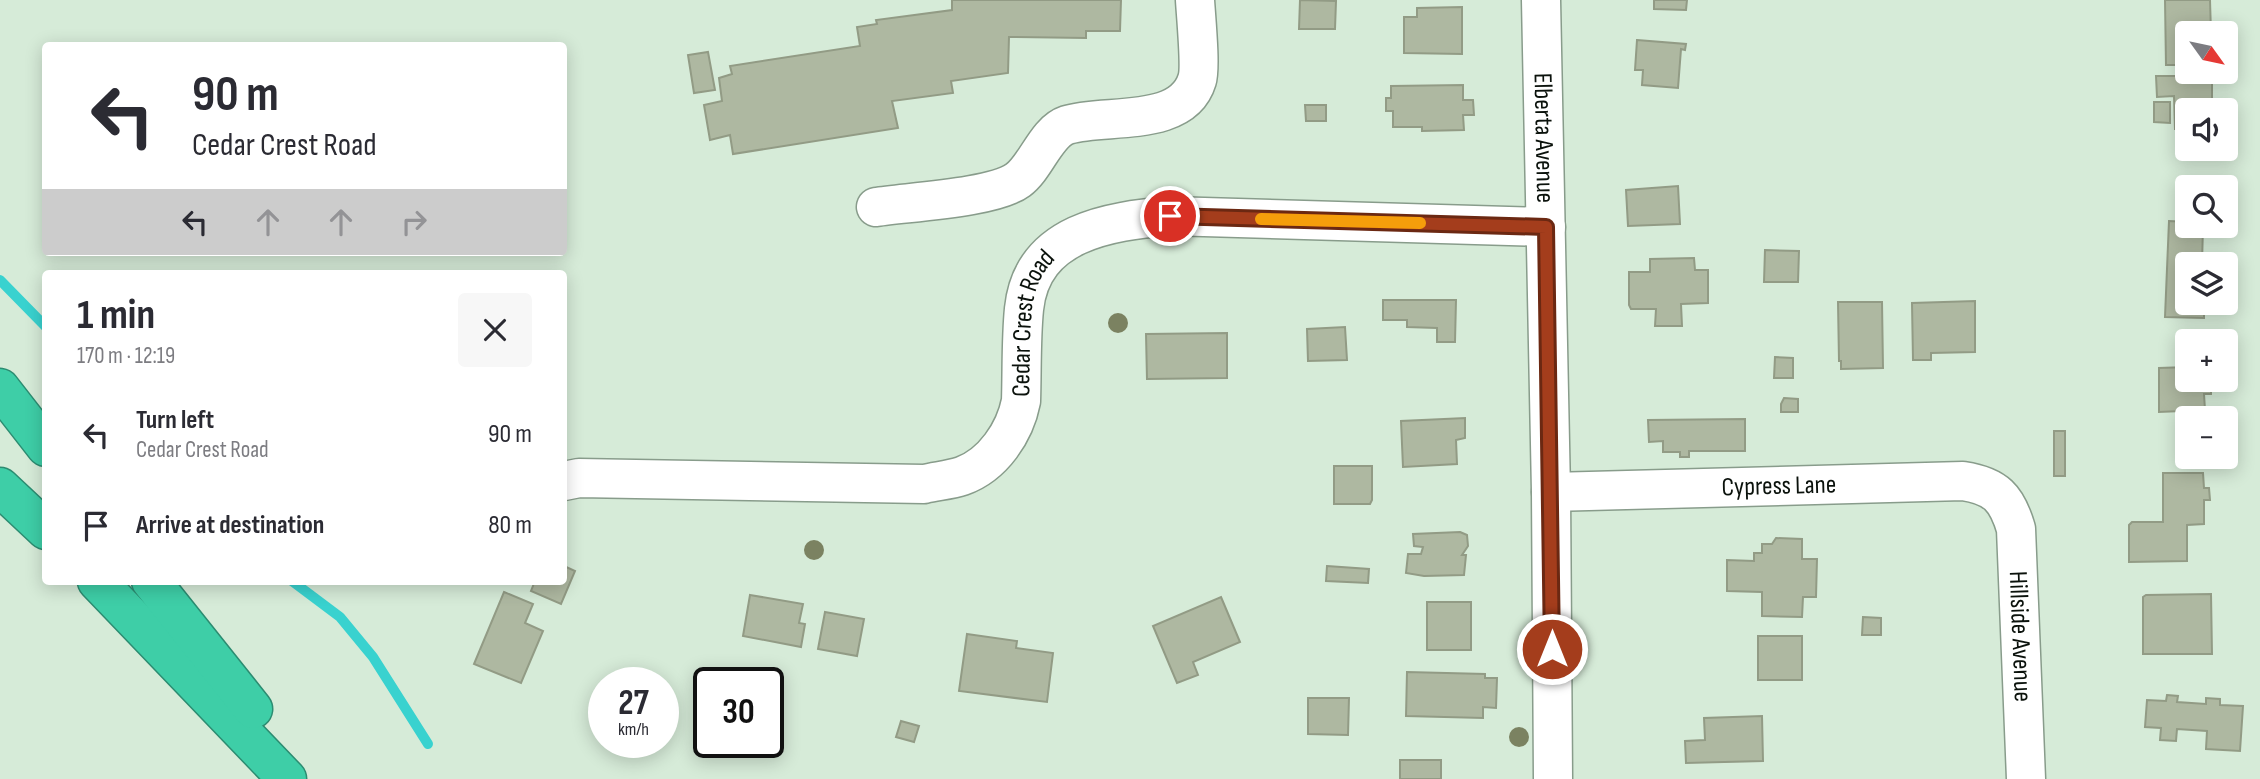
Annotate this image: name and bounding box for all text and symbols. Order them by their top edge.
north arrow [2175,21,2238,84]
map controls [2175,21,2238,469]
text: 90 m [192,66,279,125]
icon: left [77,70,168,161]
street label: Elberta Avenue [1527,73,1561,203]
button: sound [2175,98,2238,161]
text: Cedar Crest Road [192,126,377,165]
button: search [2175,175,2238,238]
pin [1140,186,1200,246]
icon: arrive [1151,197,1189,235]
icon: left [176,203,214,241]
icon: ahead [249,203,287,241]
icon: ahead [322,203,360,241]
icon: right [395,203,433,241]
street label: Cedar Crest Road [1006,243,1061,397]
button: layers [2175,252,2238,315]
text: 1 min [77,290,155,341]
button: close [458,293,532,367]
button: + [2175,329,2238,392]
text: 170 m · 12:19 [77,342,175,370]
text: Turn left [136,405,214,436]
button: − [2175,406,2238,469]
icon: left [77,416,115,454]
text: 90 m [488,419,532,450]
text: Cedar Crest Road [136,436,269,464]
street label: Cypress Lane [1721,469,1837,503]
icon: arrive [77,507,115,545]
text: Arrive at destination [136,510,324,541]
text: 80 m [488,510,532,541]
street label: Hillside Avenue [2002,570,2038,703]
position arrow [1515,612,1589,686]
speed limit sign: 30 [693,667,784,758]
text: 27 [618,682,649,725]
text: km/h [618,719,649,740]

